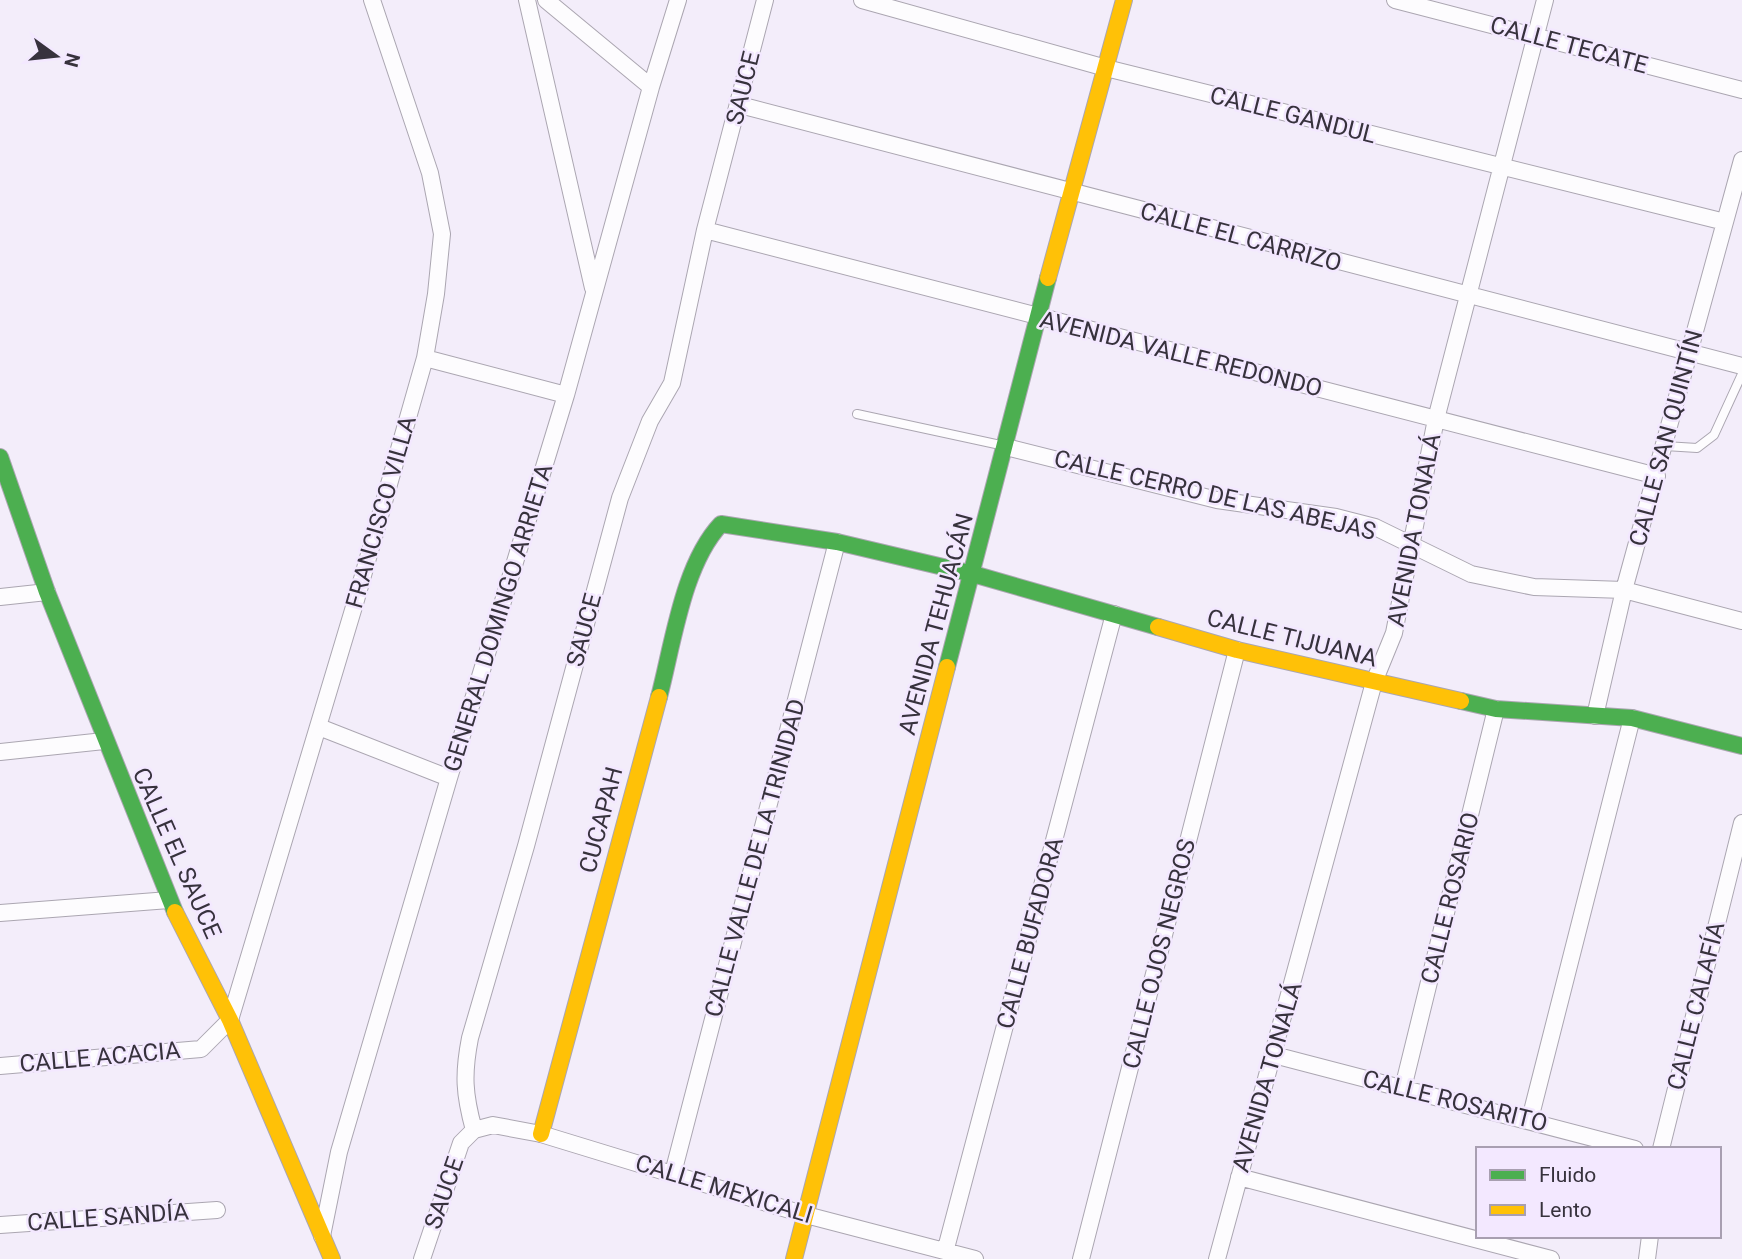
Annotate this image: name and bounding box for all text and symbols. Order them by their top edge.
street label: CALLE TECATE [1487,11,1651,79]
north arrow [21,21,91,91]
street label: SAUCE [720,48,766,128]
text: N [59,51,85,70]
street label: CALLE GANDUL [1207,81,1379,149]
street label: CALLE EL CARRIZO [1137,197,1345,277]
street label: AVENIDA VALLE REDONDO [1037,305,1325,403]
street label: CALLE SAN QUINTÍN [1624,327,1708,549]
street label: FRANCISCO VILLA [340,412,422,611]
street label: AVENIDA TONALÁ [1382,431,1447,629]
street label: CALLE CERRO DE LAS ABEJAS [1051,444,1379,546]
street label: GENERAL DOMINGO ARRIETA [438,460,558,775]
street label: AVENIDA TEHUACÁN [893,510,979,738]
street label: SAUCE [561,590,607,670]
street label: CALLE TIJUANA [1204,603,1380,673]
street label: CALLE VALLE DE LA TRINIDAD [699,696,811,1020]
street label: CALLE EL SAUCE [127,763,227,943]
street label: CUCAPAH [573,764,629,876]
street label: CALLE ROSARIO [1415,809,1485,987]
street label: CALLE BUFADORA [991,834,1069,1032]
street label: CALLE OJOS NEGROS [1117,836,1201,1072]
street label: CALLE CALAFÍA [1662,919,1731,1093]
street label: AVENIDA TONALÁ [1227,979,1308,1175]
street label: CALLE ACACIA [18,1036,182,1078]
street label: CALLE ROSARITO [1360,1065,1550,1137]
legend [1476,1147,1721,1238]
street label: CALLE MEXICALI [632,1149,816,1229]
street label: SAUCE [419,1153,469,1233]
text: Fluido [1539,1163,1596,1187]
street label: CALLE SANDÍA [26,1197,190,1237]
text: Lento [1539,1198,1592,1222]

